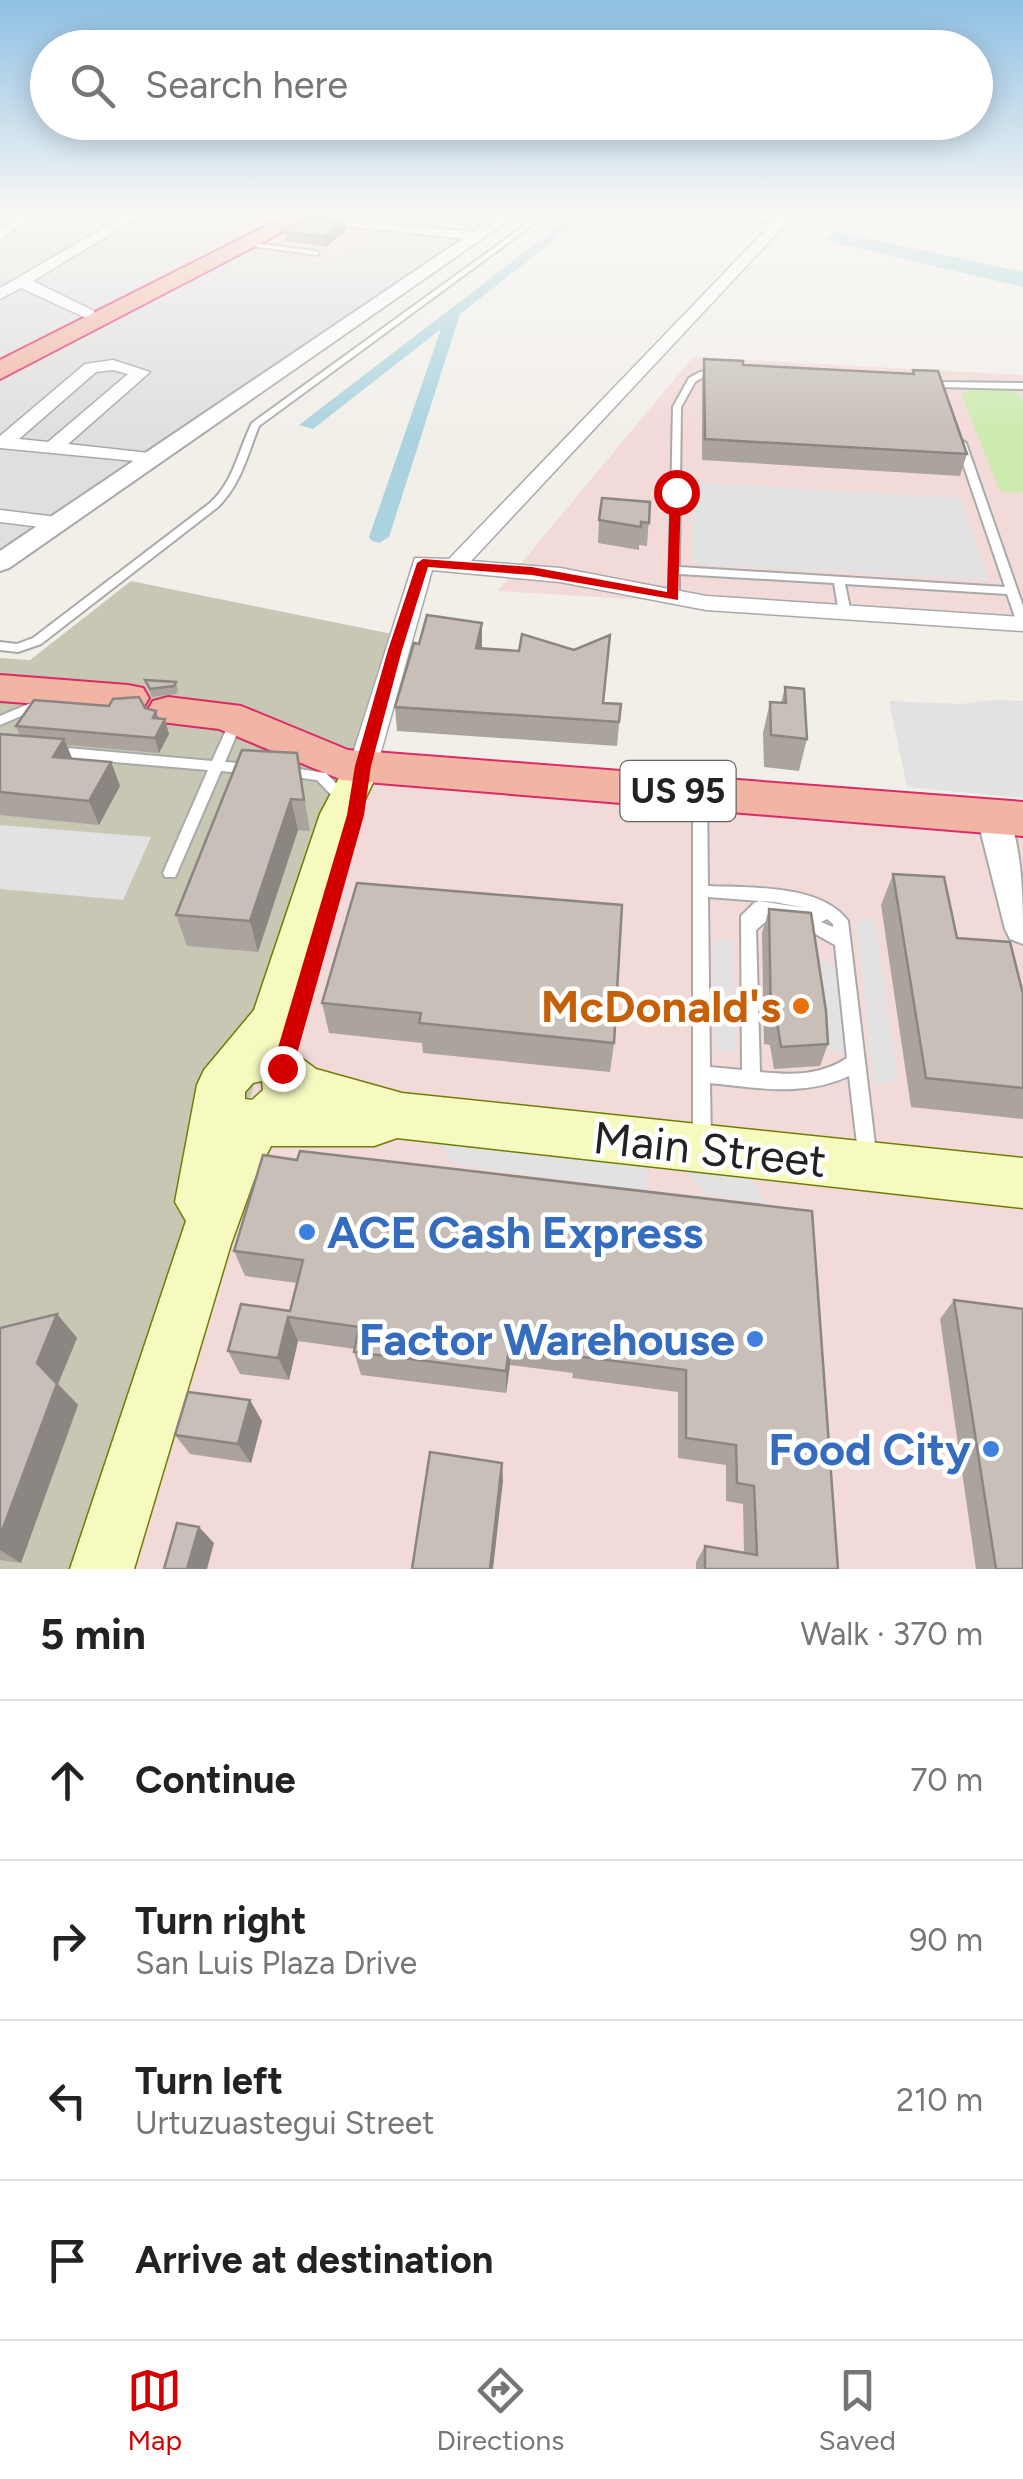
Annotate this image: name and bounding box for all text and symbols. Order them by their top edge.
search box [30,30,993,140]
icon: search [65,58,120,113]
text: Search here [145,62,348,108]
route start [654,470,700,516]
road number: US 95 [620,761,736,821]
place label: McDonald's [541,979,781,1033]
marker: McDonald's [790,995,812,1017]
route end [260,1046,306,1092]
street label: Main Street [591,1110,829,1188]
place label: ACE Cash Express [327,1205,703,1259]
marker: ACE Cash Express [296,1221,318,1243]
place label: Factor Warehouse [359,1312,735,1366]
marker: Factor Warehouse [744,1328,766,1350]
place label: Food City [768,1422,971,1476]
marker: Food City [980,1438,1002,1460]
text: 5 min [40,1609,146,1660]
text: Walk · 370 m [801,1615,983,1653]
icon: ahead [40,1753,95,1808]
text: Continue [135,1757,296,1803]
text: 70 m [910,1761,983,1799]
text: Turn right [135,1898,307,1944]
icon: right [40,1913,95,1968]
text: 90 m [909,1921,983,1959]
text: San Luis Plaza Drive [135,1944,417,1982]
text: Turn left [135,2058,283,2104]
icon: left [40,2073,95,2128]
text: 210 m [896,2081,983,2119]
text: Urtuzuastegui Street [135,2104,434,2142]
icon: arrive [40,2233,95,2288]
text: Arrive at destination [135,2237,493,2283]
tab: Map [127,2363,182,2457]
tab: Directions [437,2363,564,2457]
tab: Saved [819,2363,896,2457]

